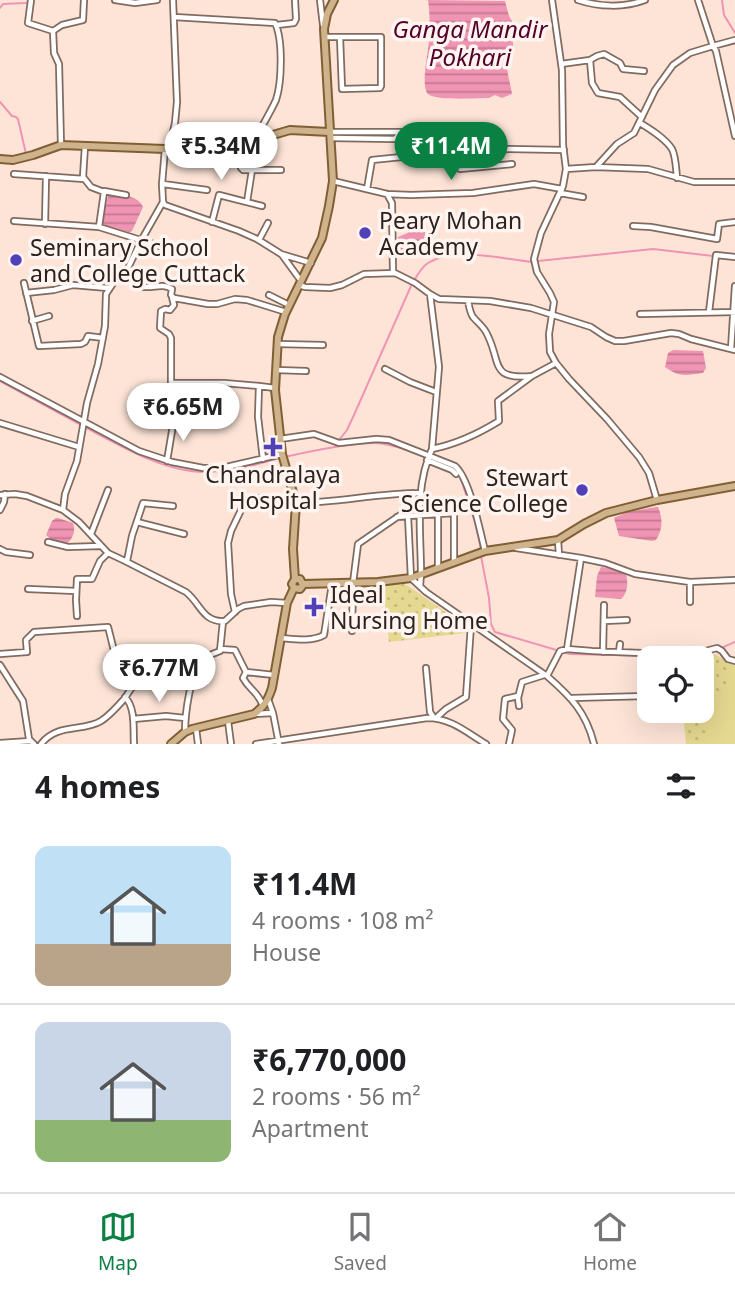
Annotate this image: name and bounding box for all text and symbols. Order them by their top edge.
water label: Ganga Mandir Pokhari [393,12,549,73]
pin: ₹5.34M [164,122,278,182]
pin: ₹11.4M [394,122,508,182]
text: ₹5.34M [181,129,261,161]
text: ₹11.4M [411,129,491,161]
place label: Peary Mohan Academy [379,204,522,262]
marker: Peary Mohan Academy [357,225,373,241]
place label: Seminary School and College Cuttack [30,231,246,289]
marker: Seminary School and College Cuttack [8,252,24,268]
pin: ₹6.65M [126,384,240,443]
text: ₹6.65M [143,390,223,422]
marker: Chandralaya Hospital [263,437,283,457]
place label: Chandralaya Hospital [205,458,341,516]
place label: Stewart Science College [401,461,568,519]
marker: Stewart Science College [574,482,590,498]
place label: Ideal Nursing Home [330,578,488,636]
marker: Ideal Nursing Home [304,597,324,617]
pin: ₹6.77M [102,644,216,704]
map controls [637,646,714,723]
button: locate [637,646,714,723]
text: ₹6.77M [119,651,199,683]
text: 4 homes [35,766,160,807]
icon: filters [662,767,700,805]
text: ₹11.4M [252,863,357,904]
icon: home [91,874,175,958]
text: 4 rooms · 108 m² [252,904,434,936]
text: House [252,936,321,968]
text: ₹6,770,000 [252,1039,406,1080]
icon: home [91,1050,175,1134]
text: 2 rooms · 56 m² [252,1080,421,1112]
text: Apartment [252,1112,369,1144]
tab: Map [98,1208,138,1276]
tab: Saved [334,1208,387,1276]
tab: Home [583,1208,637,1276]

